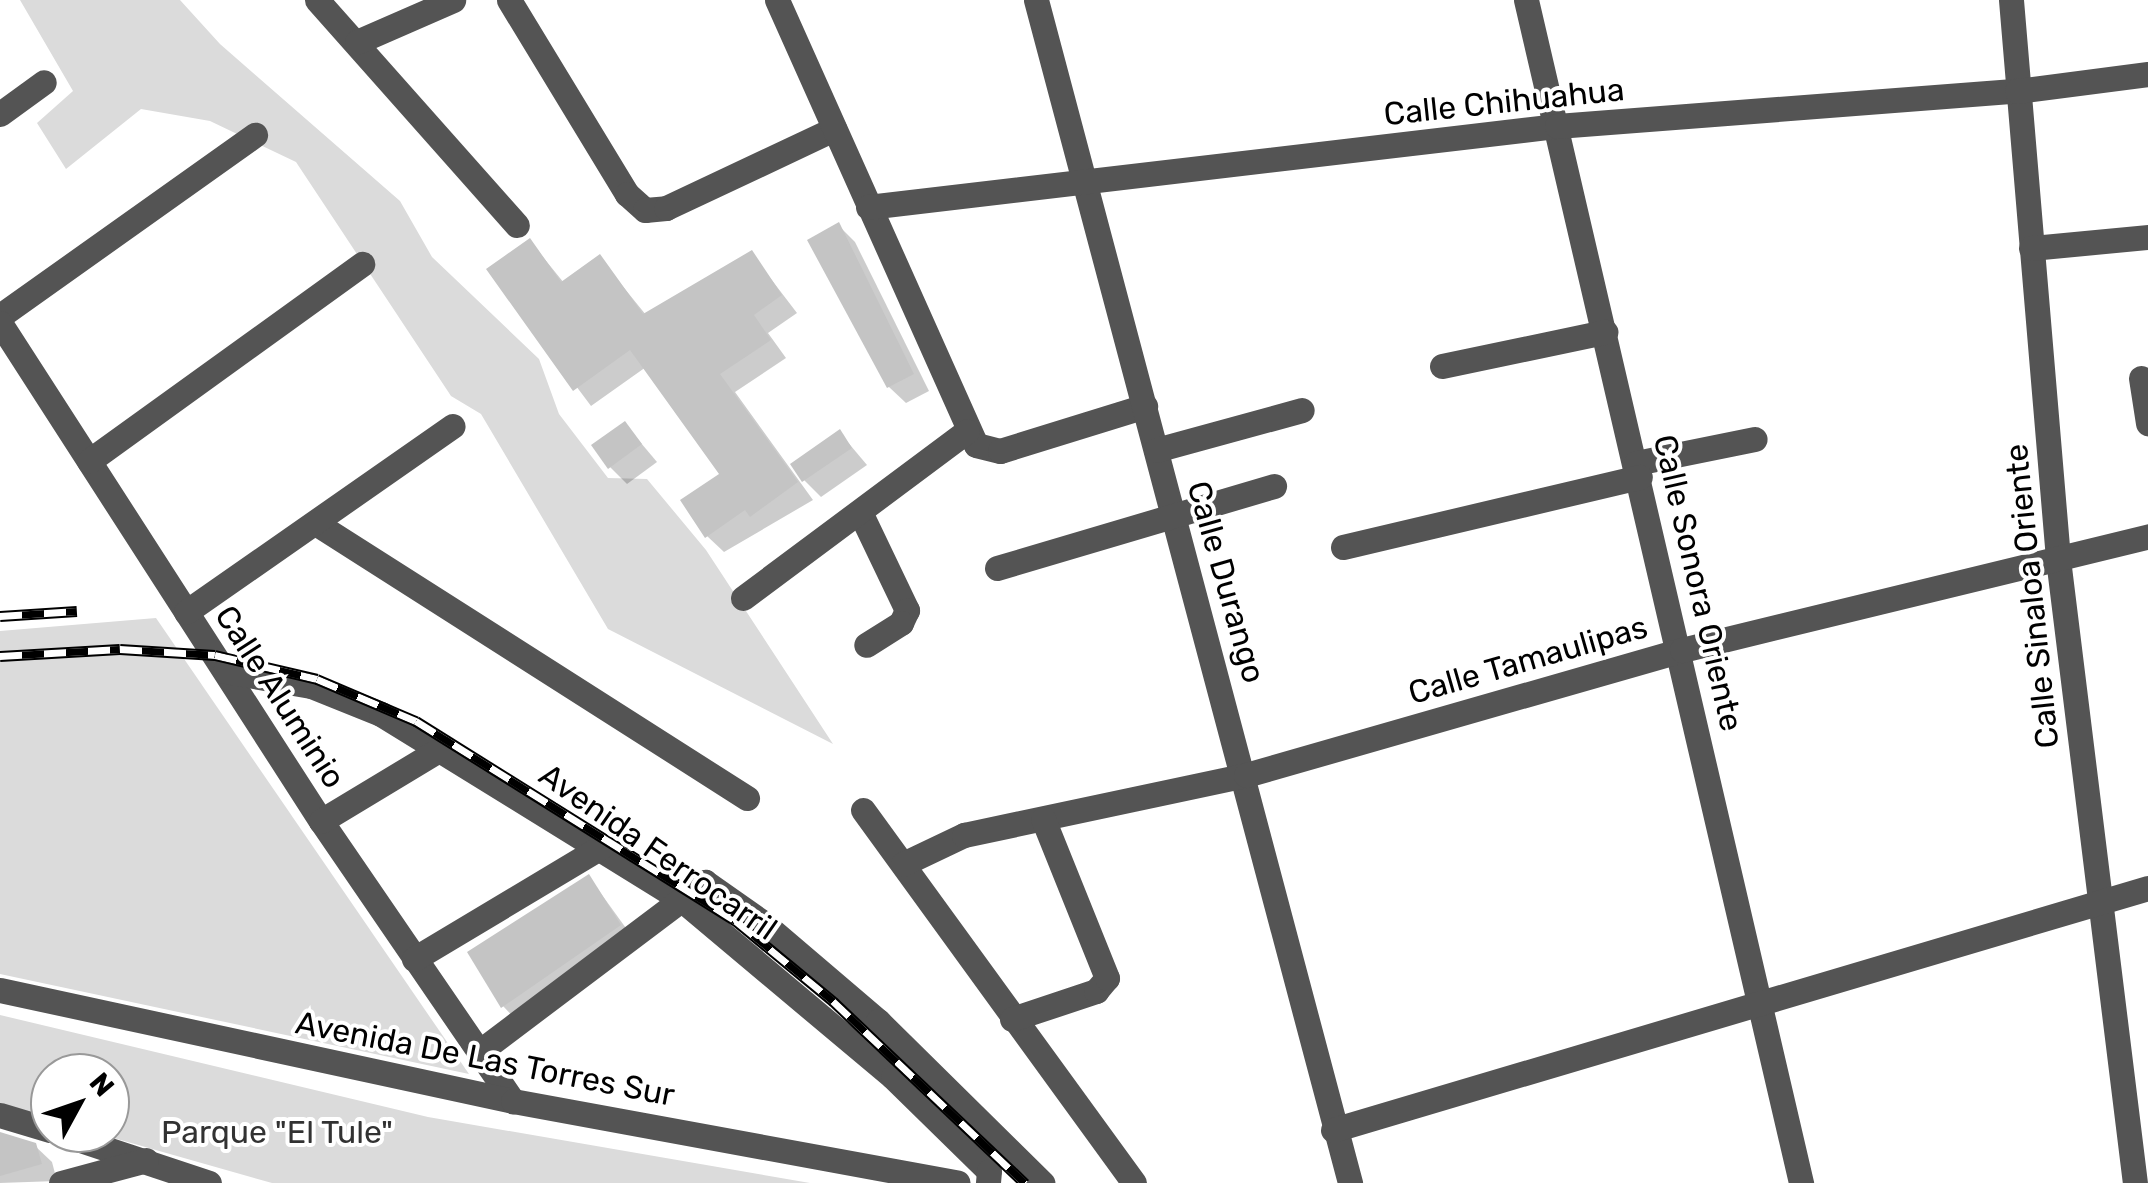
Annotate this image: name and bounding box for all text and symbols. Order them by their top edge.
street label: Calle Chihuahua [1382,70,1626,134]
street label: Calle Sonora Oriente [1645,431,1751,735]
street label: Calle Sinaloa Oriente [1997,442,2067,750]
street label: Calle Durango [1179,477,1273,687]
street label: Calle Aluminio [207,598,353,796]
street label: Calle Tamaulipas [1404,607,1652,713]
street label: Avenida Ferrocarril [532,756,784,948]
street label: Avenida De Las Torres Sur [292,1003,678,1115]
north arrow [30,1053,130,1153]
text: N [83,1066,121,1103]
park label: Parque "El Tule" [161,1113,393,1151]

